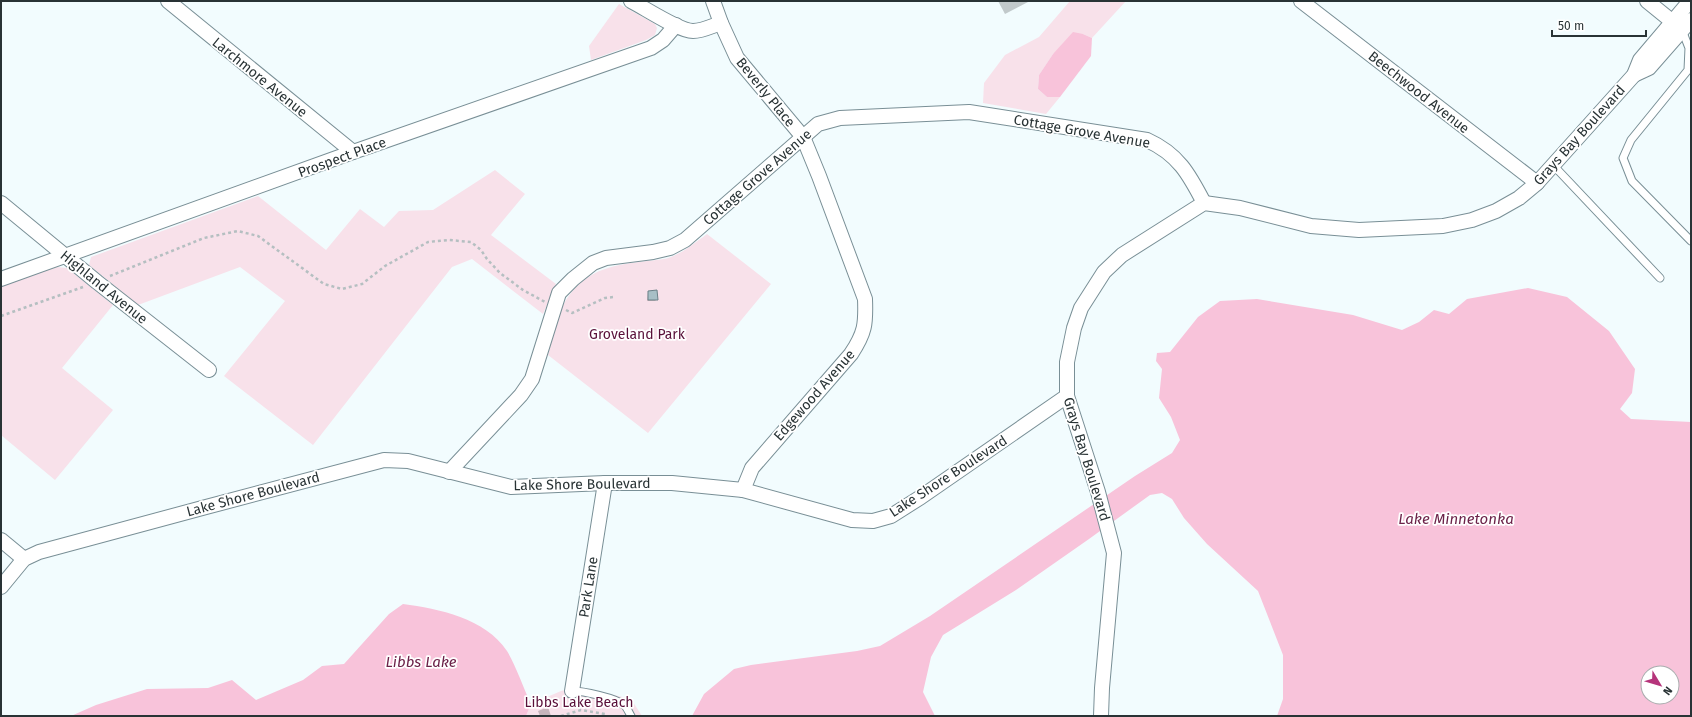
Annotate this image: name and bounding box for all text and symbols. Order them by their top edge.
scale bar [1552,12,1646,38]
text: 50 m [1558,19,1584,33]
street label: Larchmore Avenue [209,34,311,121]
street label: Beechwood Avenue [1365,48,1473,137]
street label: Beverly Place [733,54,799,130]
street label: Grays Bay Boulevard [1530,82,1629,189]
street label: Cottage Grove Avenue [1012,111,1151,152]
street label: Cottage Grove Avenue [700,126,815,229]
street label: Prospect Place [296,134,389,181]
street label: Highland Avenue [57,247,151,328]
park label: Groveland Park [589,326,686,343]
street label: Edgewood Avenue [770,346,859,444]
street label: Grays Bay Boulevard [1060,395,1113,523]
street label: Lake Shore Boulevard [886,432,1010,521]
street label: Lake Shore Boulevard [185,469,322,520]
street label: Lake Shore Boulevard [513,475,651,494]
water label: Lake Minnetonka [1398,510,1514,528]
street label: Park Lane [575,555,602,619]
water label: Libbs Lake [385,653,457,671]
north arrow [1640,665,1680,705]
text: N [1660,684,1675,698]
park label: Libbs Lake Beach [524,694,634,711]

